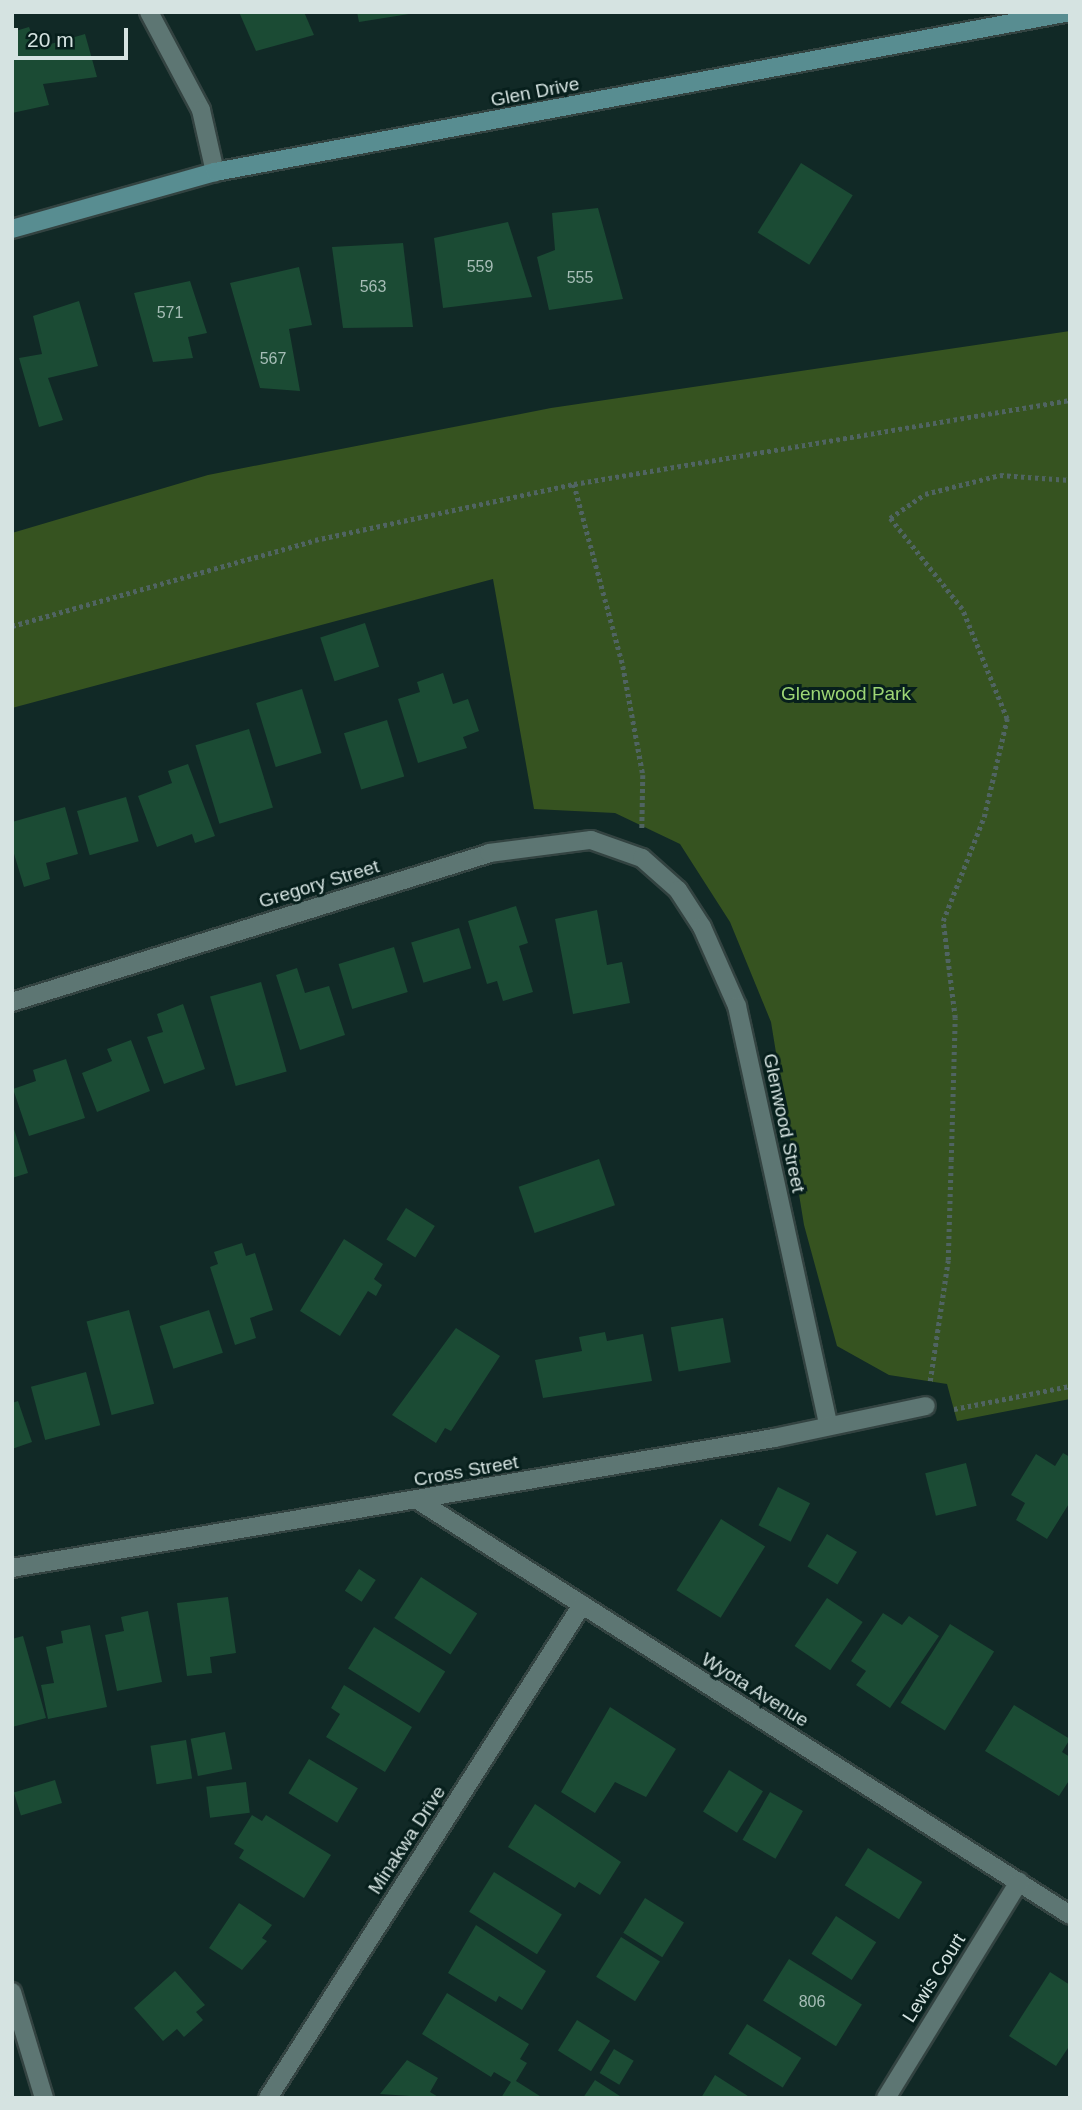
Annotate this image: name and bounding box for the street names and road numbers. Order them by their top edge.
street label: Glen Drive [489,72,581,112]
street label: Gregory Street [256,855,382,913]
street label: Glenwood Street [758,1051,810,1195]
street label: Cross Street [412,1451,520,1491]
street label: Wyota Avenue [697,1648,813,1732]
street label: Minakwa Drive [364,1782,450,1898]
street label: Lewis Court [898,1929,970,2027]

